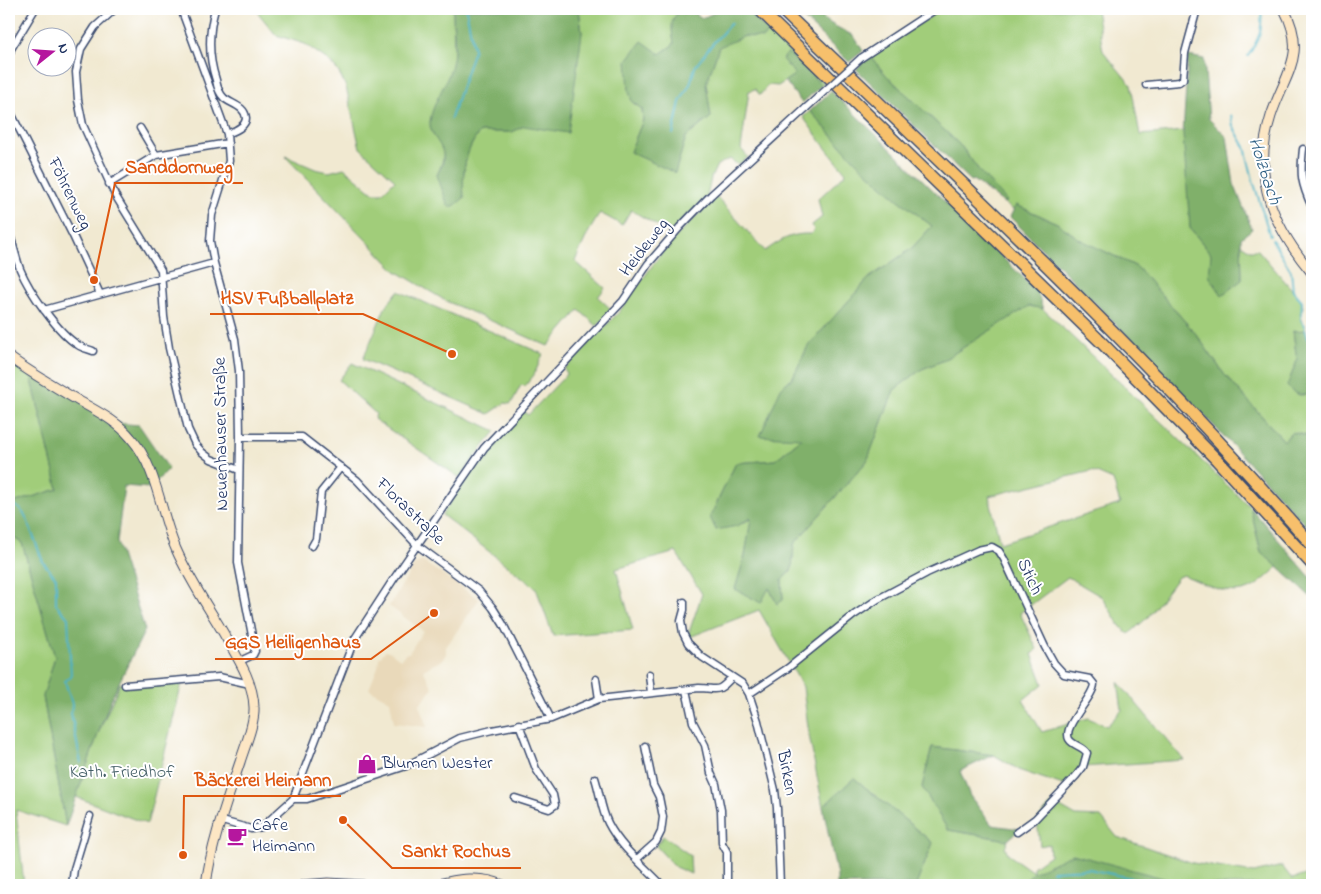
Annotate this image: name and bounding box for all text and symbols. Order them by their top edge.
north arrow [28,28,78,78]
text: N [52,41,74,56]
water label: Holzbach [1240,134,1288,209]
callout: Sanddornweg [115,149,243,183]
street label: Föhrenweg [39,152,98,235]
text: Sanddornweg [125,155,233,184]
street label: Heideweg [614,213,677,283]
callout: HSV Fußballplatz [210,280,363,314]
text: HSV Fußballplatz [221,286,354,313]
street label: Neuenhauser Straße [208,356,236,511]
street label: Florastraße [369,472,451,552]
street label: Stich [1009,555,1049,599]
callout: GGS Heiligenhaus [215,625,371,659]
text: GGS Heiligenhaus [225,630,361,659]
street label: Birken [769,747,803,798]
place label: Blumen Wester [381,751,493,777]
shop icon: Blumen Wester [356,753,378,775]
park label: Kath. Friedhof [70,760,175,786]
callout: Bäckerei Heimann [184,762,341,796]
text: Bäckerei Heimann [194,768,331,795]
place label: Cafe Heimann [252,813,315,860]
cafe icon: Cafe Heimann [226,825,248,847]
callout: Sankt Rochus [392,834,521,868]
text: Sankt Rochus [401,839,511,866]

